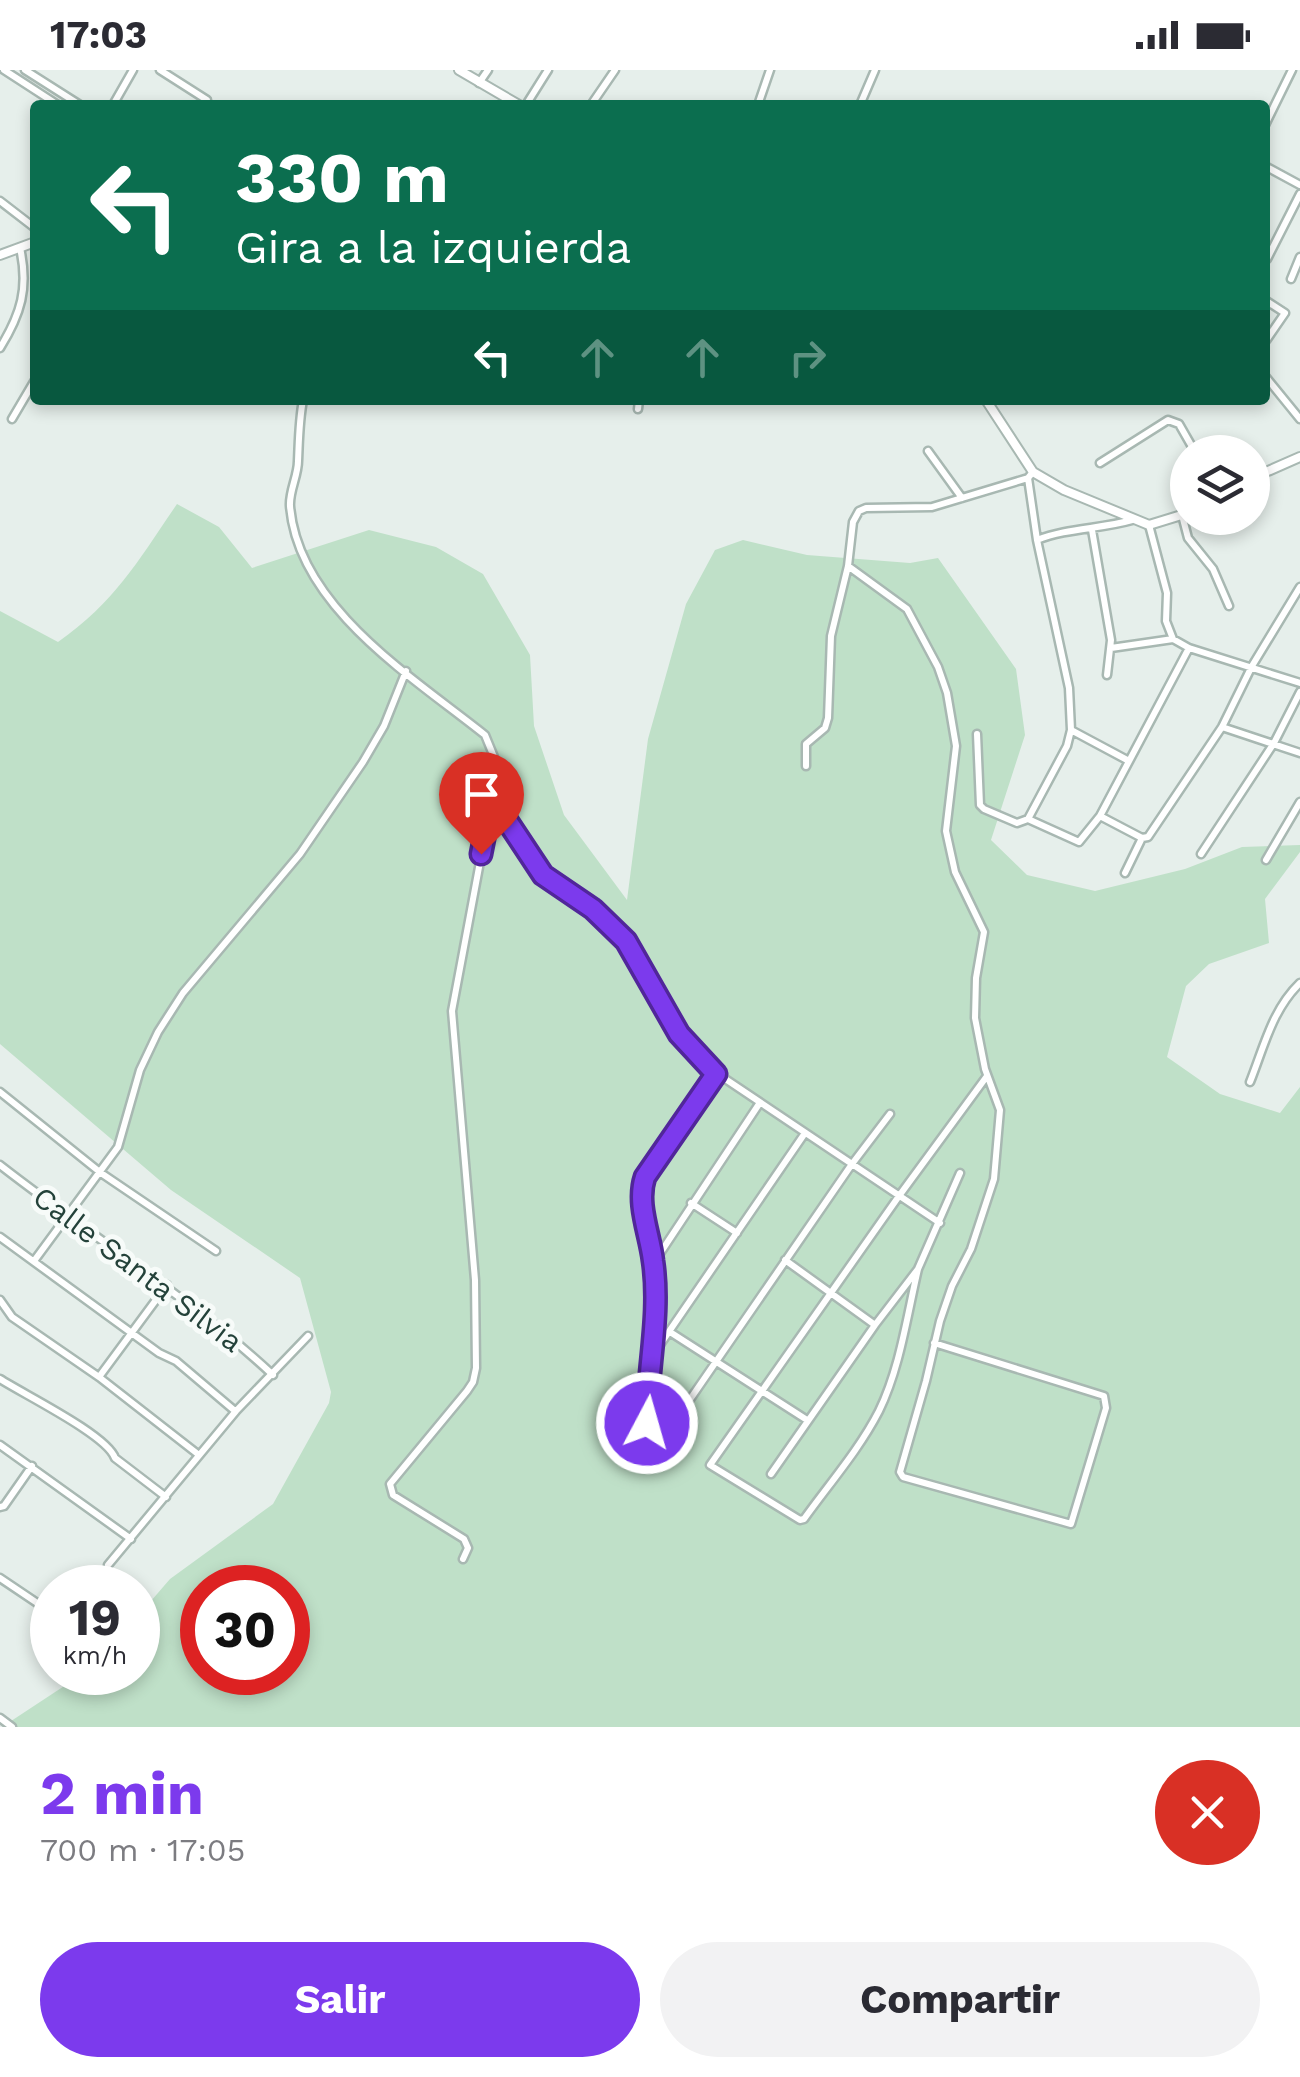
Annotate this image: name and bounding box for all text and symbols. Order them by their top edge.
text: 17:03 [50,13,147,57]
text: 330 m [235,137,449,219]
icon: left [70,140,200,270]
text: Gira a la izquierda [235,221,631,274]
icon: left [465,330,520,385]
icon: ahead [570,330,625,385]
icon: ahead [675,330,730,385]
icon: right [780,330,835,385]
map controls [1170,435,1270,535]
button: layers [1170,435,1270,535]
pin [439,752,524,855]
icon: arrive [454,767,509,822]
street label: Calle Santa Silvia [26,1179,250,1359]
position arrow [595,1371,699,1475]
speed limit sign: 30 [180,1565,310,1695]
text: 19 [69,1588,121,1647]
text: km/h [63,1641,127,1670]
text: 2 min [40,1758,204,1829]
button: close [1155,1760,1260,1865]
text: 700 m · 17:05 [40,1831,245,1869]
button: Salir [40,1942,640,2057]
button: Compartir [660,1942,1260,2057]

